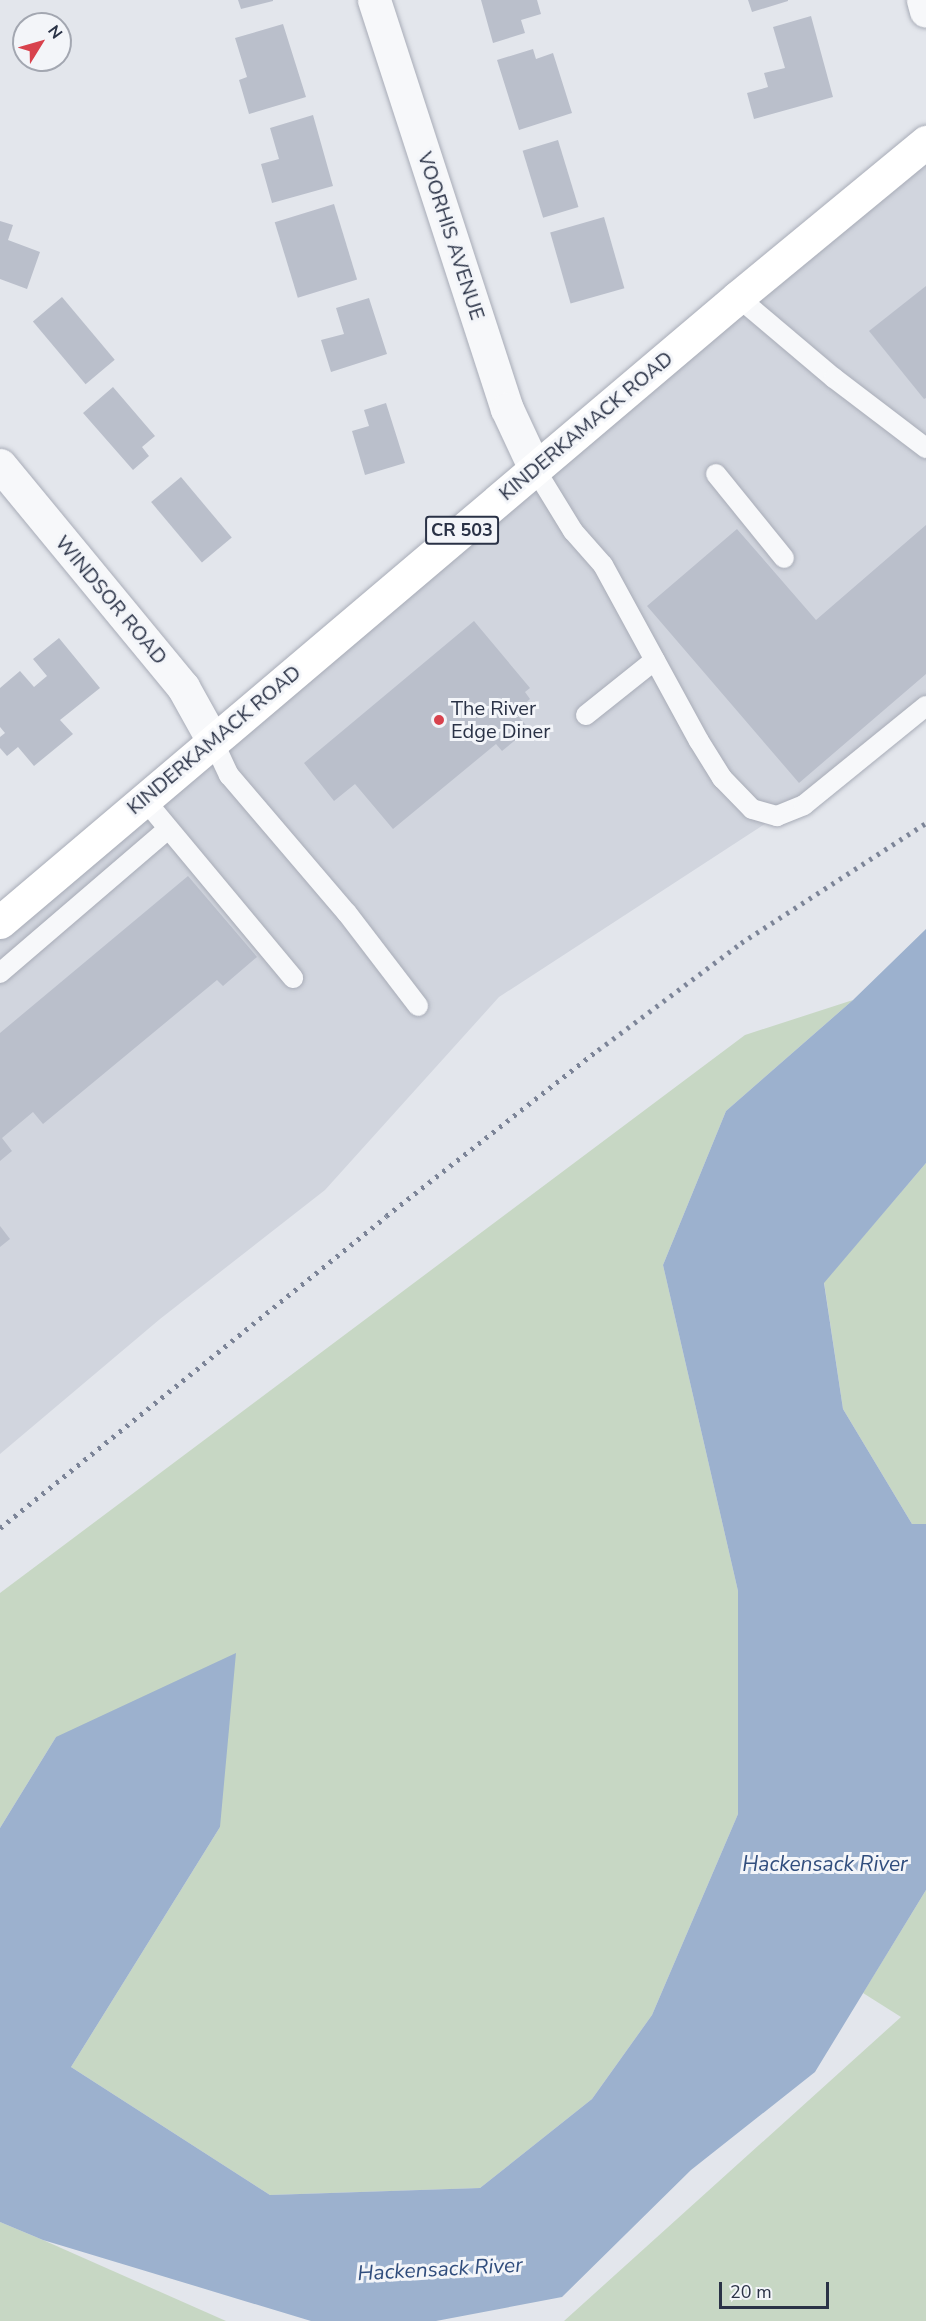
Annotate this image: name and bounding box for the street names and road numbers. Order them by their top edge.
street label: VOORHIS AVENUE [413,149,489,323]
street label: KINDERKAMACK ROAD [494,346,678,506]
road number: CR 503 [424,515,500,545]
street label: WINDSOR ROAD [50,531,172,669]
street label: KINDERKAMACK ROAD [122,660,306,820]

